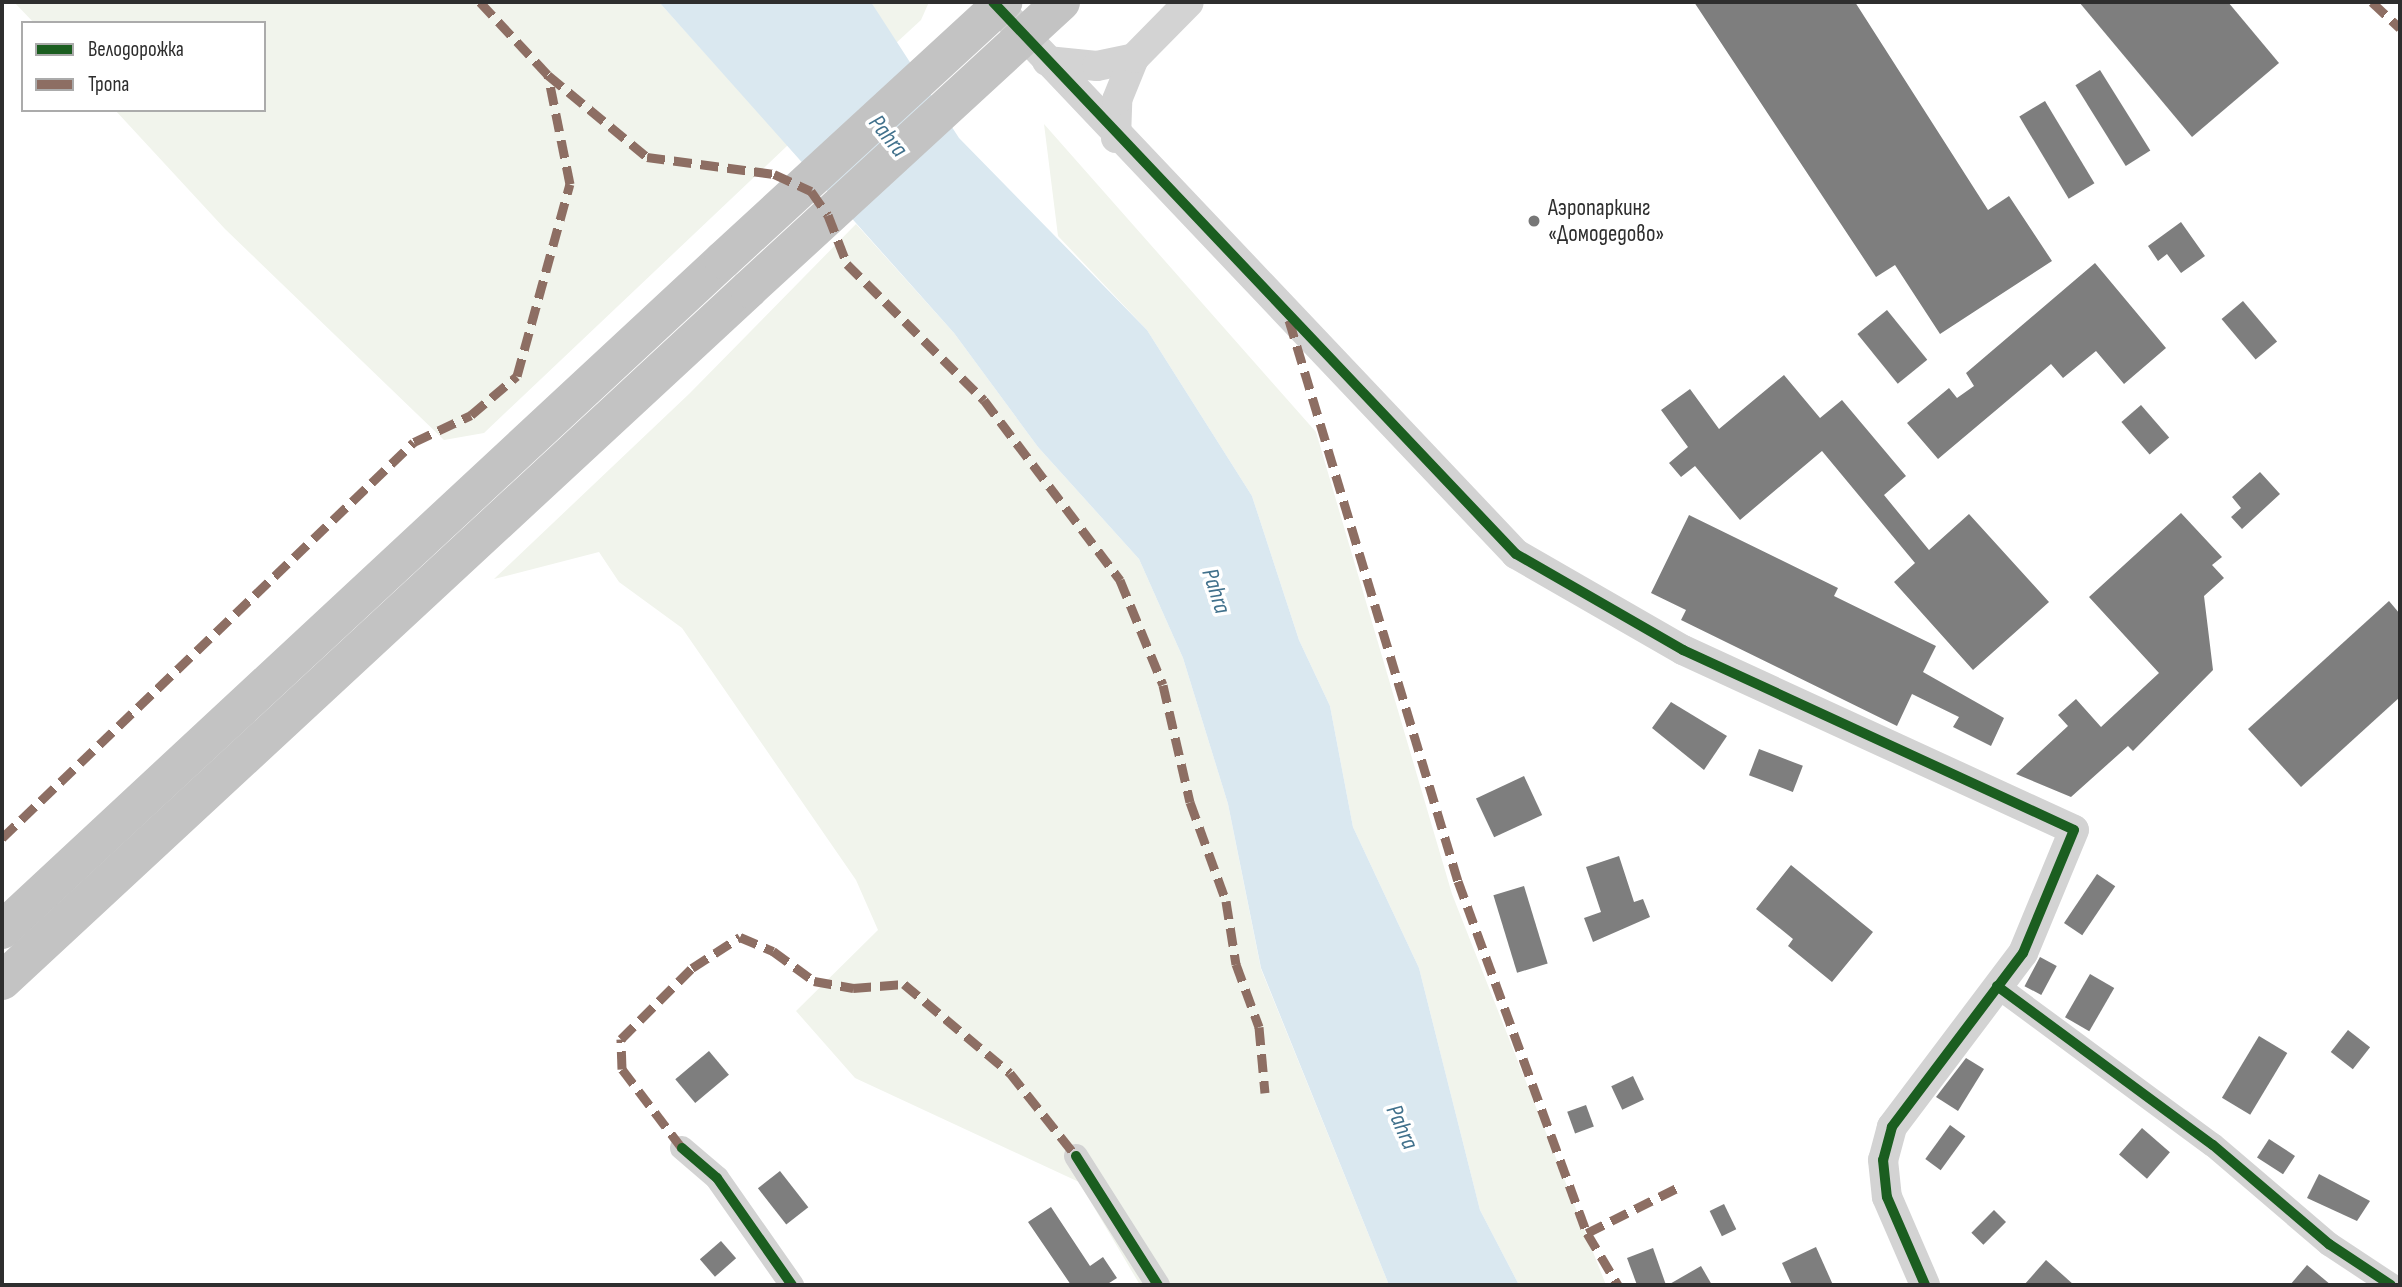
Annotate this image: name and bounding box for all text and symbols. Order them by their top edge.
legend [21,21,266,112]
text: Велодорожка [88,37,184,62]
text: Тропа [88,72,129,97]
water label: Pahra [862,109,914,163]
place label: Аэропаркинг «Домодедово» [1548,194,1664,248]
marker: Аэропаркинг «Домодедово» [1526,213,1542,229]
water label: Pahra [1195,565,1237,617]
water label: Pahra [1380,1100,1424,1154]

